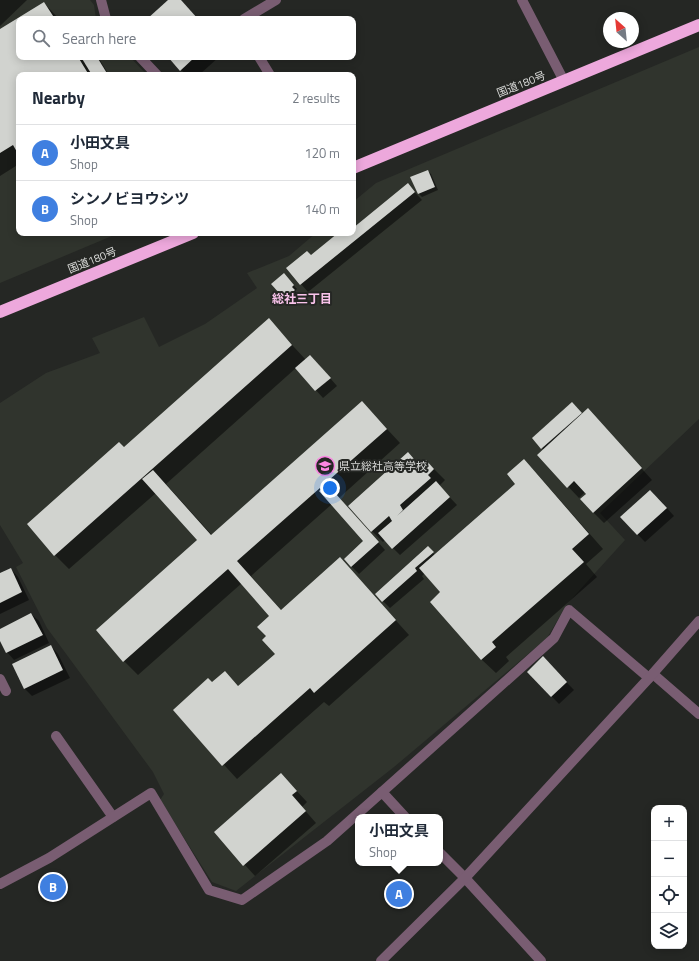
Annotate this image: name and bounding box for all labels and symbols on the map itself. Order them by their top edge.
north arrow [603,12,639,48]
street label: 国道180号 [494,67,548,101]
street label: 国道180号 [65,243,119,277]
district label: 総社三丁目 [272,289,332,308]
school or university icon: 県立総社高等学校 [314,455,336,477]
place label: 県立総社高等学校 [339,458,427,474]
your location [320,478,340,498]
pin: B [40,872,66,902]
pin: A [386,879,412,909]

